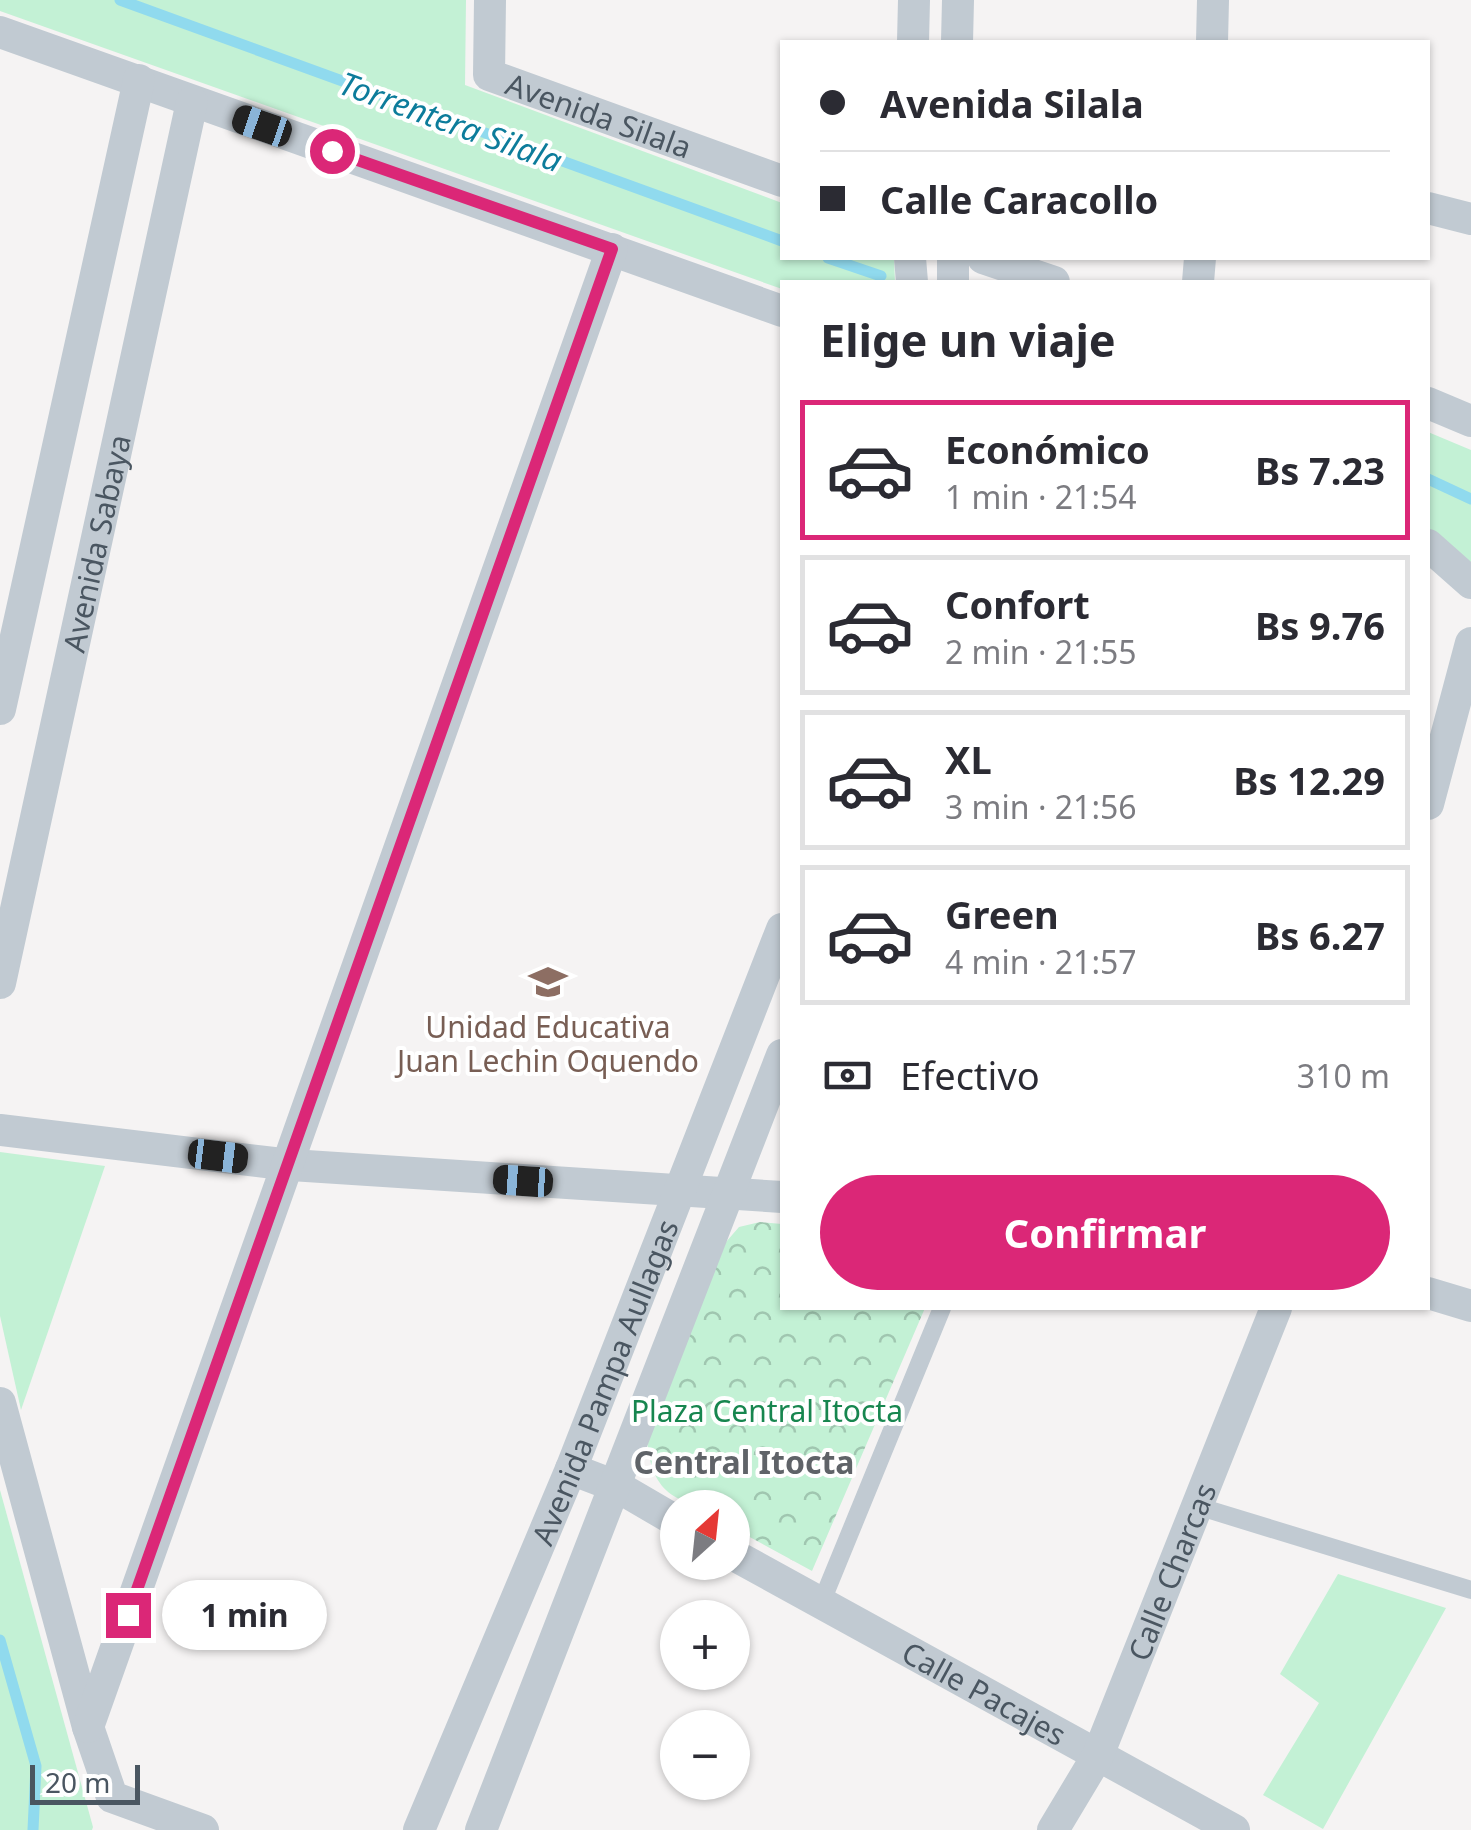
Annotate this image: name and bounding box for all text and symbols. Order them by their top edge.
water label: Torrentera Silala [334,61,568,181]
street label: Avenida Silala [501,62,697,167]
text: Avenida Silala [880,77,1144,129]
car [229,102,295,150]
route start [310,129,355,174]
text: Calle Caracollo [880,173,1158,225]
text: Elige un viaje [820,309,1116,370]
text: Económico [945,423,1150,475]
icon: car [825,425,915,515]
street label: Avenida Sabaya [52,431,139,656]
text: Bs 7.23 [1255,444,1385,496]
text: 1 min · 21:54 [945,475,1137,518]
text: Confort [945,578,1090,630]
icon: car [825,580,915,670]
text: Bs 9.76 [1255,599,1385,651]
text: 2 min · 21:55 [945,630,1137,673]
text: XL [945,733,992,785]
icon: car [825,735,915,825]
text: Bs 12.29 [1233,754,1385,806]
text: 3 min · 21:56 [945,785,1137,828]
text: Green [945,888,1059,940]
icon: car [825,890,915,980]
text: Bs 6.27 [1255,909,1385,961]
text: 4 min · 21:57 [945,940,1137,983]
school or university icon: Unidad Educativa Juan Lechin Oquendo [527,961,569,1003]
place label: Unidad Educativa Juan Lechin Oquendo [394,1006,699,1081]
icon: cash [820,1048,875,1103]
text: Efectivo [900,1049,1040,1101]
text: 310 m [1297,1054,1390,1097]
car [186,1137,250,1175]
car [492,1164,554,1198]
button: Confirmar [820,1175,1390,1290]
street label: Avenida Pampa Aullagas [521,1213,687,1551]
park label: Plaza Central Itocta [631,1390,903,1431]
district label: Central Itocta [634,1440,854,1483]
street label: Calle Charcas [1117,1477,1225,1666]
north arrow [660,1490,750,1580]
map controls [660,1490,750,1800]
callout: 1 min [163,1580,328,1650]
route end [106,1593,151,1638]
text: 1 min [200,1593,289,1636]
button: + [660,1600,750,1690]
street label: Calle Pacajes [895,1631,1074,1754]
button: − [660,1710,750,1800]
scale bar [30,1760,140,1804]
text: 20 m [45,1763,111,1801]

